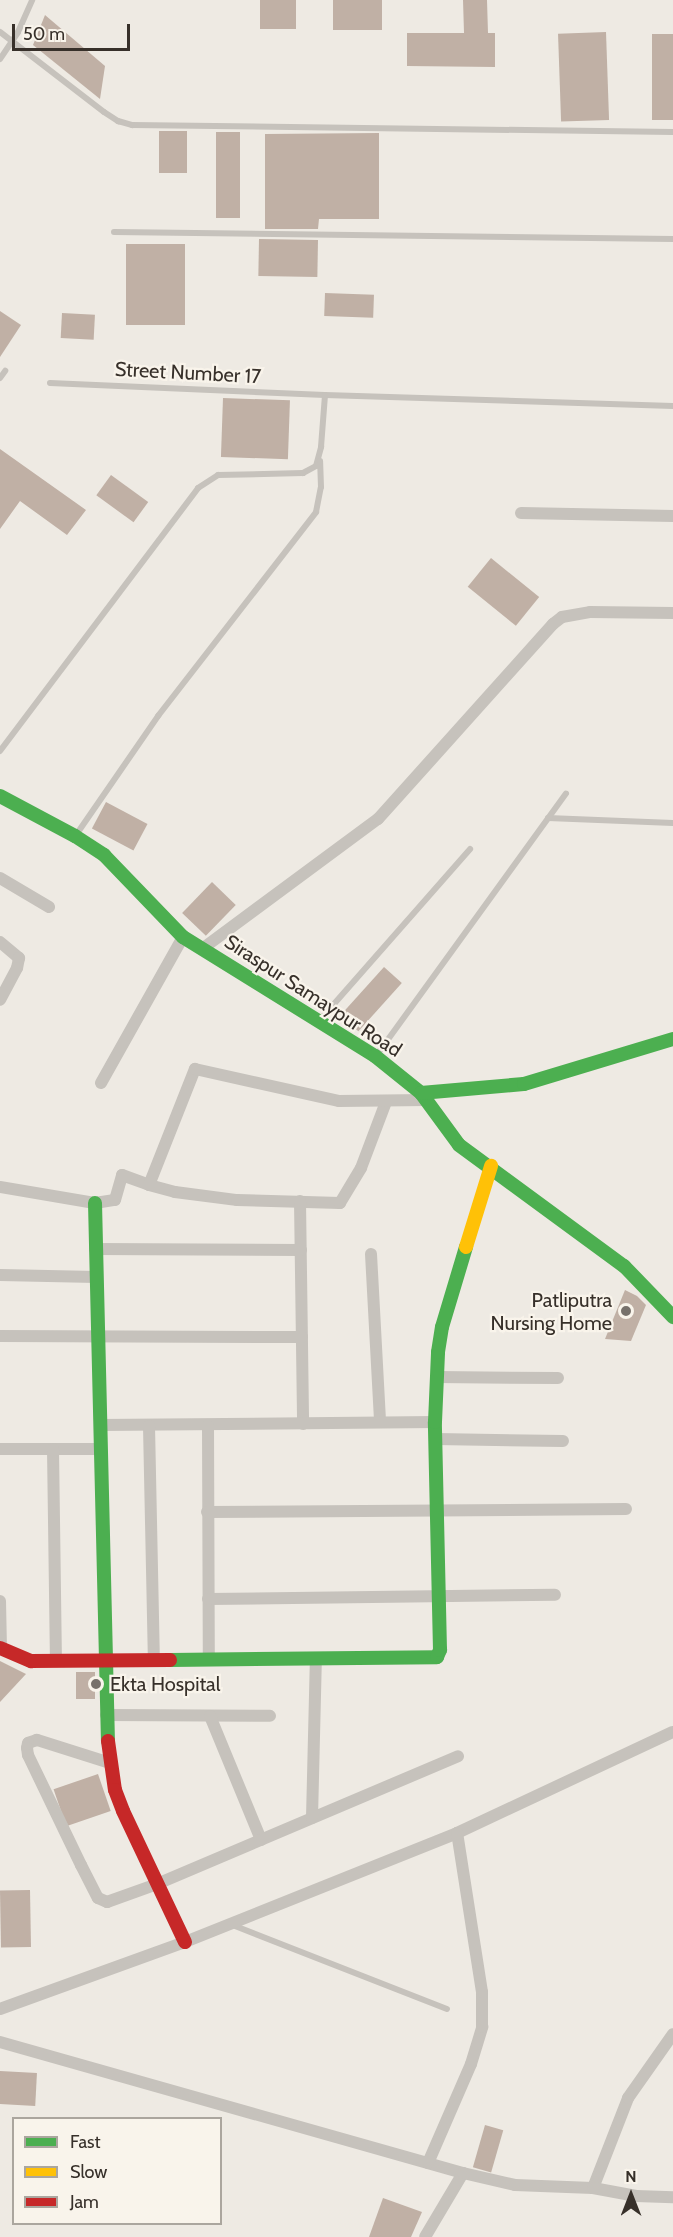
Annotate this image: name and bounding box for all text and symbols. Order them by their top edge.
scale bar [15,12,134,50]
text: 50 m [23,23,65,45]
street label: Street Number 17 [114,357,262,389]
street label: Siraspur Samaypur Road [220,930,406,1062]
place label: Patliputra Nursing Home [491,1288,612,1335]
marker: Patliputra Nursing Home [617,1302,635,1320]
place label: Ekta Hospital [110,1672,220,1696]
marker: Ekta Hospital [87,1675,105,1693]
legend [12,2117,222,2225]
text: Fast [70,2131,101,2153]
text: Slow [70,2161,107,2183]
north arrow [601,2165,661,2225]
text: N [625,2167,637,2186]
text: Jam [70,2191,99,2213]

